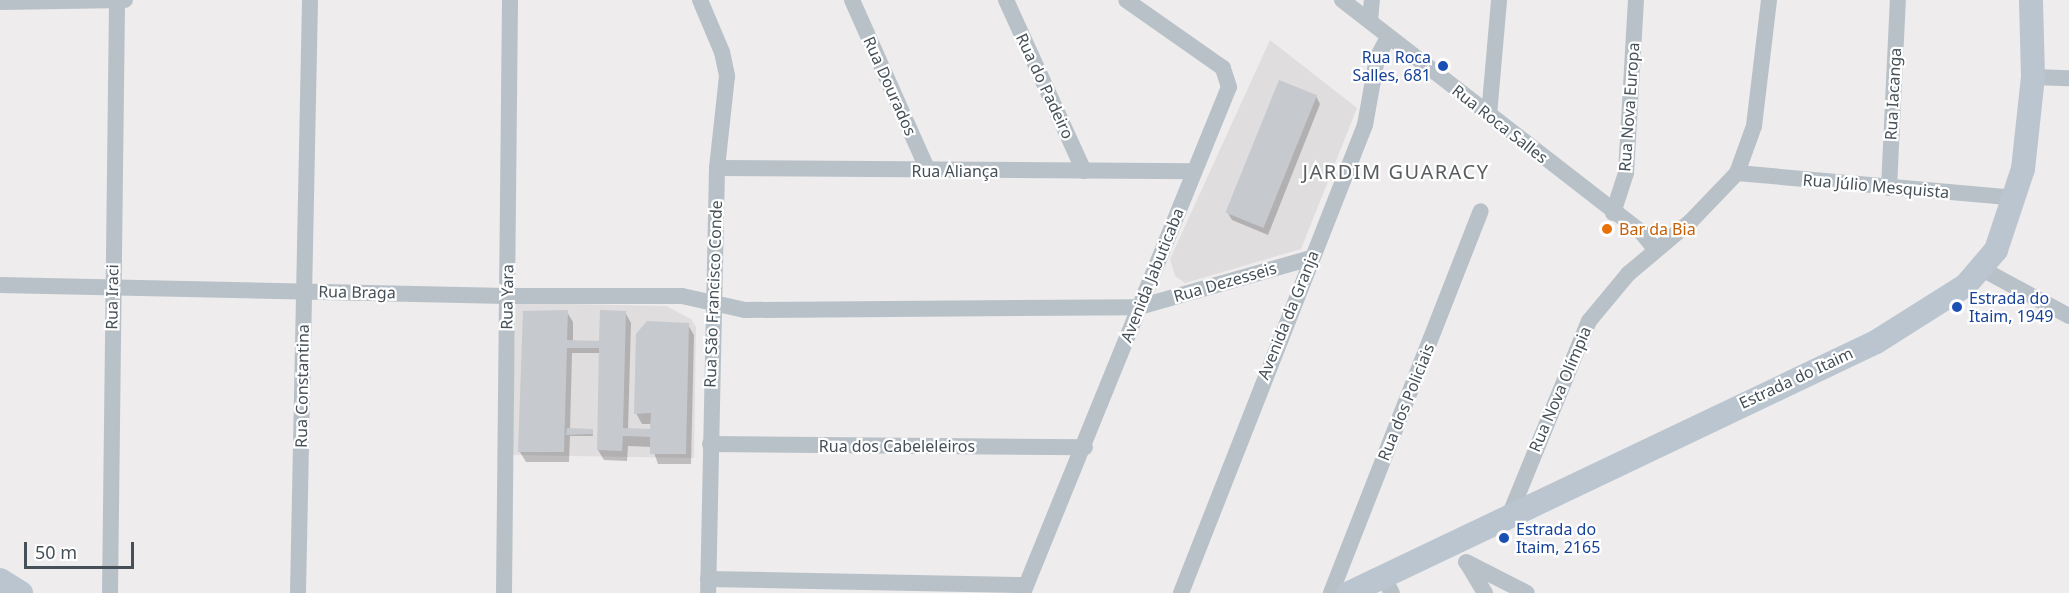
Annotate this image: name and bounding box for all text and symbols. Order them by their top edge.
street label: Rua do Padeiro [1012,30,1078,142]
street label: Rua Dourados [860,33,920,139]
street label: Rua Nova Europa [1615,42,1643,172]
place label: Rua Roca Salles, 681 [1352,47,1431,85]
street label: Rua Iacanga [1881,47,1905,141]
marker: Rua Roca Salles, 681 [1436,59,1450,73]
street label: Rua Roca Salles [1448,81,1552,167]
district label: JARDIM GUARACY [1303,159,1489,183]
street label: Rua Aliança [912,161,998,181]
street label: Rua Júlio Mesquista [1802,170,1950,202]
street label: Rua São Francisco Conde [700,200,726,388]
street label: Avenida Jabuticaba [1116,205,1188,345]
place label: Bar da Bia [1619,219,1696,239]
marker: Bar da Bia [1600,222,1614,236]
street label: Avenida da Granja [1253,248,1323,382]
street label: Rua Dezesseis [1171,258,1279,306]
street label: Rua Iraci [102,264,122,330]
street label: Rua Yara [497,264,517,330]
street label: Rua Braga [318,282,396,302]
place label: Estrada do Itaim, 1949 [1969,288,2053,326]
marker: Estrada do Itaim, 1949 [1950,300,1964,314]
street label: Rua Nova Olímpia [1525,323,1595,455]
street label: Rua Constantina [291,324,313,448]
street label: Rua dos Policiais [1374,341,1438,463]
street label: Estrada do Itaim [1736,343,1856,413]
street label: Rua dos Cabeleleiros [819,436,975,456]
place label: Estrada do Itaim, 2165 [1516,519,1600,557]
scale bar [27,530,136,568]
marker: Estrada do Itaim, 2165 [1497,531,1511,545]
text: 50 m [35,540,77,564]

